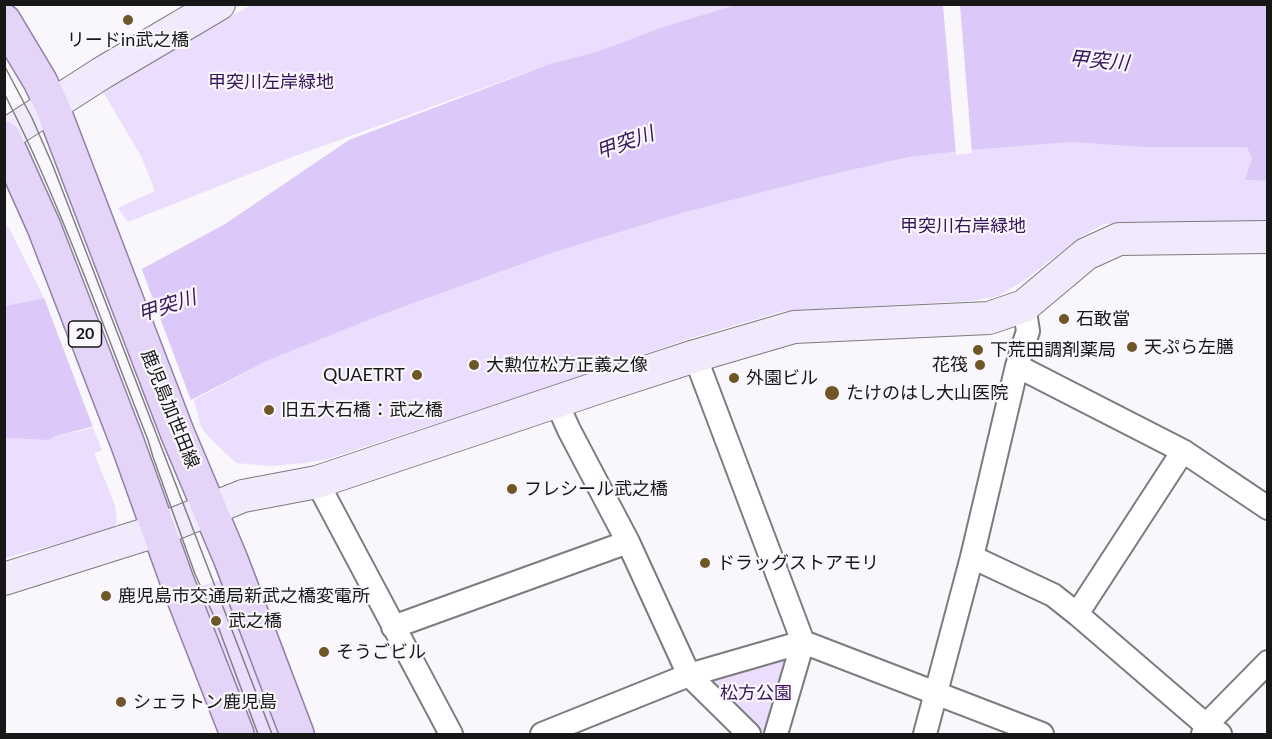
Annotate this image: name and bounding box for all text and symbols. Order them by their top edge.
marker: リードin武之橋 [121,13,135,27]
place label: リードin武之橋 [67,29,189,51]
water label: 甲突川 [1068,46,1130,76]
park label: 甲突川左岸緑地 [208,71,334,93]
water label: 甲突川 [593,121,657,165]
park label: 甲突川右岸緑地 [900,215,1026,237]
water label: 甲突川 [135,285,199,327]
place label: 石敢當 [1076,308,1130,330]
marker: 石敢當 [1057,312,1071,326]
road number: 20 [68,321,101,347]
place label: 天ぷら左膳 [1144,336,1234,358]
place label: 下荒田調剤薬局 [990,339,1116,361]
marker: 天ぷら左膳 [1125,340,1139,354]
marker: 下荒田調剤薬局 [971,343,985,357]
street label: 鹿児島加世田線 [136,347,204,471]
place label: 大勲位松方正義之像 [486,354,648,376]
place label: 花筏 [932,354,968,376]
marker: 大勲位松方正義之像 [467,358,481,372]
marker: 花筏 [973,358,987,372]
place label: QUAETRT [323,364,405,386]
place label: 外園ビル [746,367,818,389]
marker: QUAETRT [410,368,424,382]
marker: 外園ビル [727,371,741,385]
place label: たけのはし大山医院 [846,382,1008,404]
marker: たけのはし大山医院 [823,384,841,402]
place label: 旧五大石橋：武之橋 [281,399,443,421]
marker: 旧五大石橋：武之橋 [262,403,276,417]
place label: フレシール武之橋 [524,478,668,500]
marker: フレシール武之橋 [505,482,519,496]
place label: ドラッグストアモリ [717,552,879,574]
marker: ドラッグストアモリ [698,556,712,570]
place label: 鹿児島市交通局新武之橋変電所 [118,585,370,607]
marker: 鹿児島市交通局新武之橋変電所 [99,589,113,603]
place label: 武之橋 [228,610,282,632]
marker: 武之橋 [209,614,223,628]
place label: そうごビル [336,641,426,663]
marker: そうごビル [317,645,331,659]
park label: 松方公園 [720,682,792,704]
place label: シェラトン鹿児島 [133,691,277,713]
marker: シェラトン鹿児島 [114,695,128,709]

